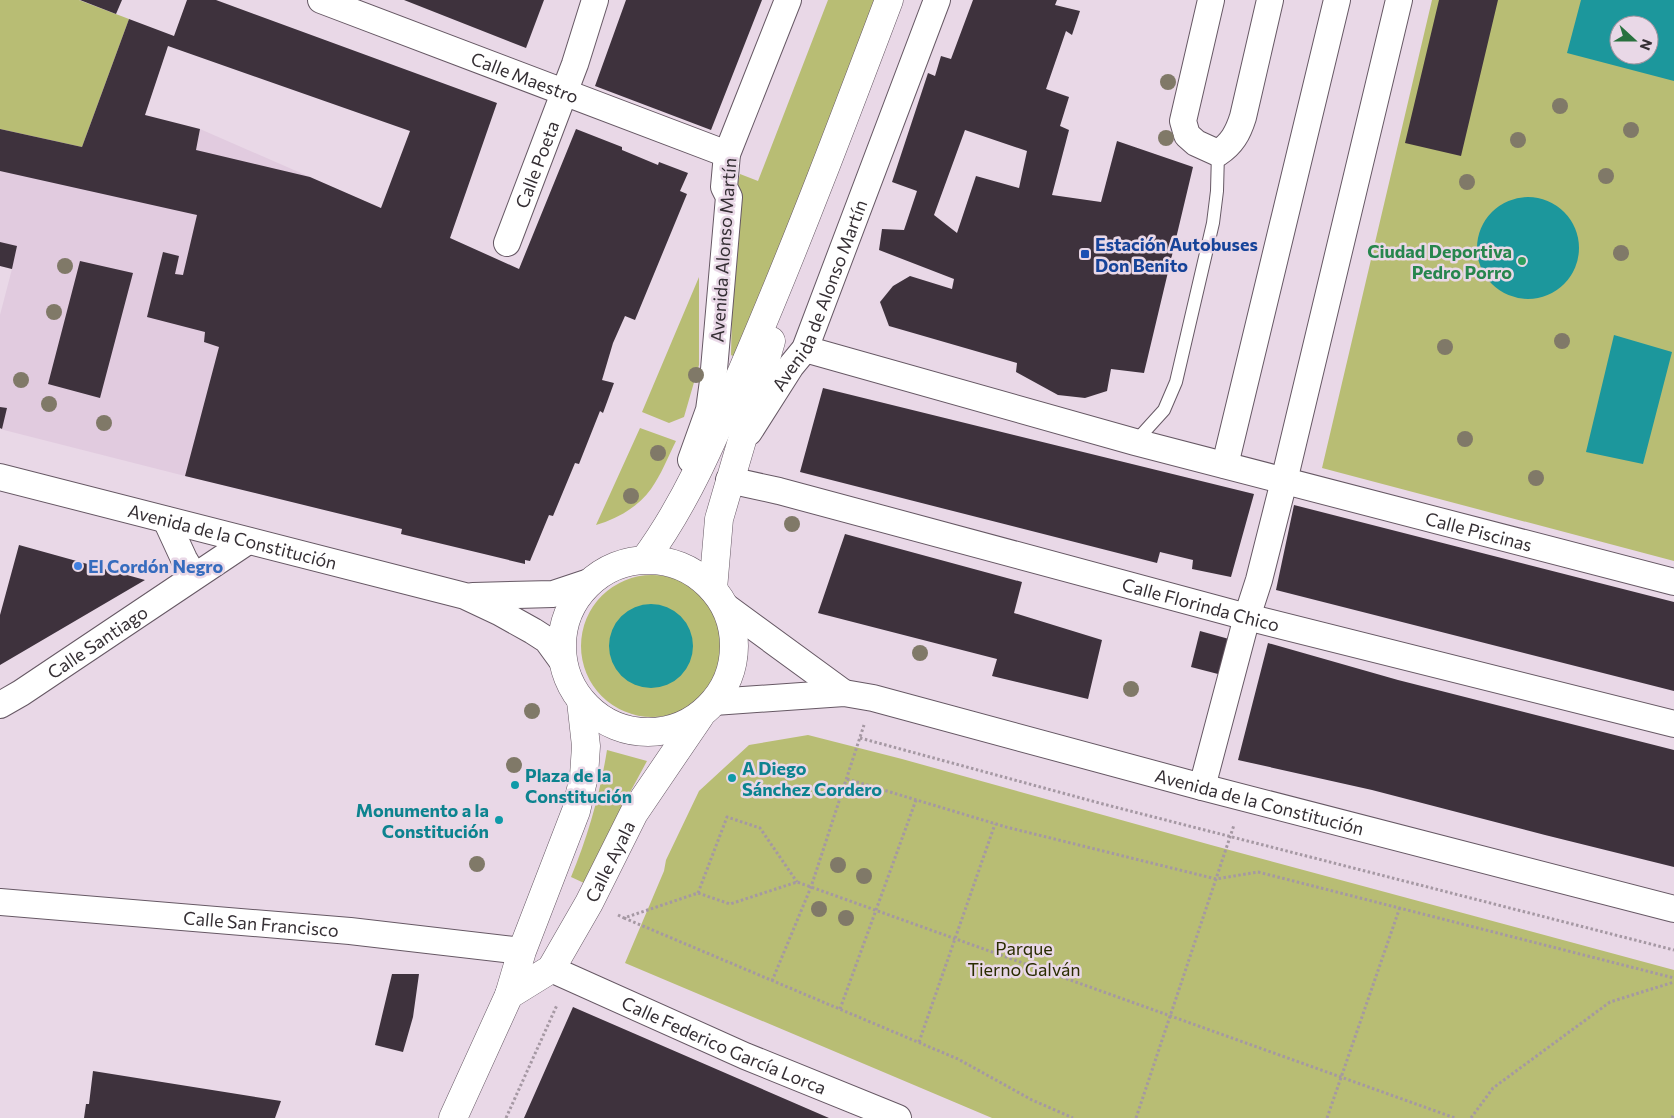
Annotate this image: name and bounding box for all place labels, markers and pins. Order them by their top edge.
place label: Estación Autobuses Don Benito [1095,233,1258,276]
place label: Ciudad Deportiva Pedro Porro [1367,240,1512,283]
marker: Estación Autobuses Don Benito [1079,248,1091,260]
marker: Ciudad Deportiva Pedro Porro [1516,255,1528,267]
place label: El Cordón Negro [88,555,223,577]
marker: El Cordón Negro [72,560,84,572]
place label: A Diego Sánchez Cordero [742,757,882,800]
place label: Plaza de la Constitución [525,764,632,807]
marker: A Diego Sánchez Cordero [726,772,738,784]
marker: Plaza de la Constitución [509,779,521,791]
place label: Monumento a la Constitución [356,799,489,842]
marker: Monumento a la Constitución [493,814,505,826]

